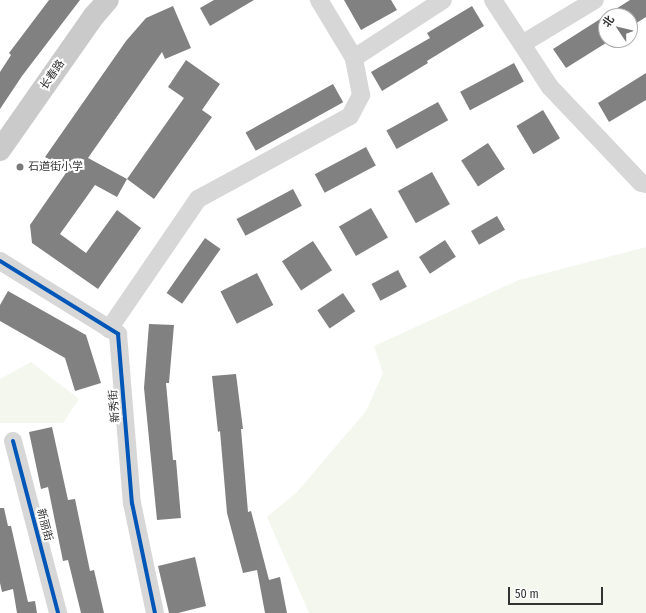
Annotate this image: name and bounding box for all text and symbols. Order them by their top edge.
north arrow [598,8,638,48]
text: 北 [600,13,617,30]
street label: 长春路 [38,58,68,92]
place label: 石道街小学 [28,160,83,174]
marker: 石道街小学 [15,162,25,172]
street label: 新秀街 [107,389,123,423]
street label: 新丽街 [33,507,55,543]
scale bar [510,579,605,605]
text: 50 m [515,587,539,601]

